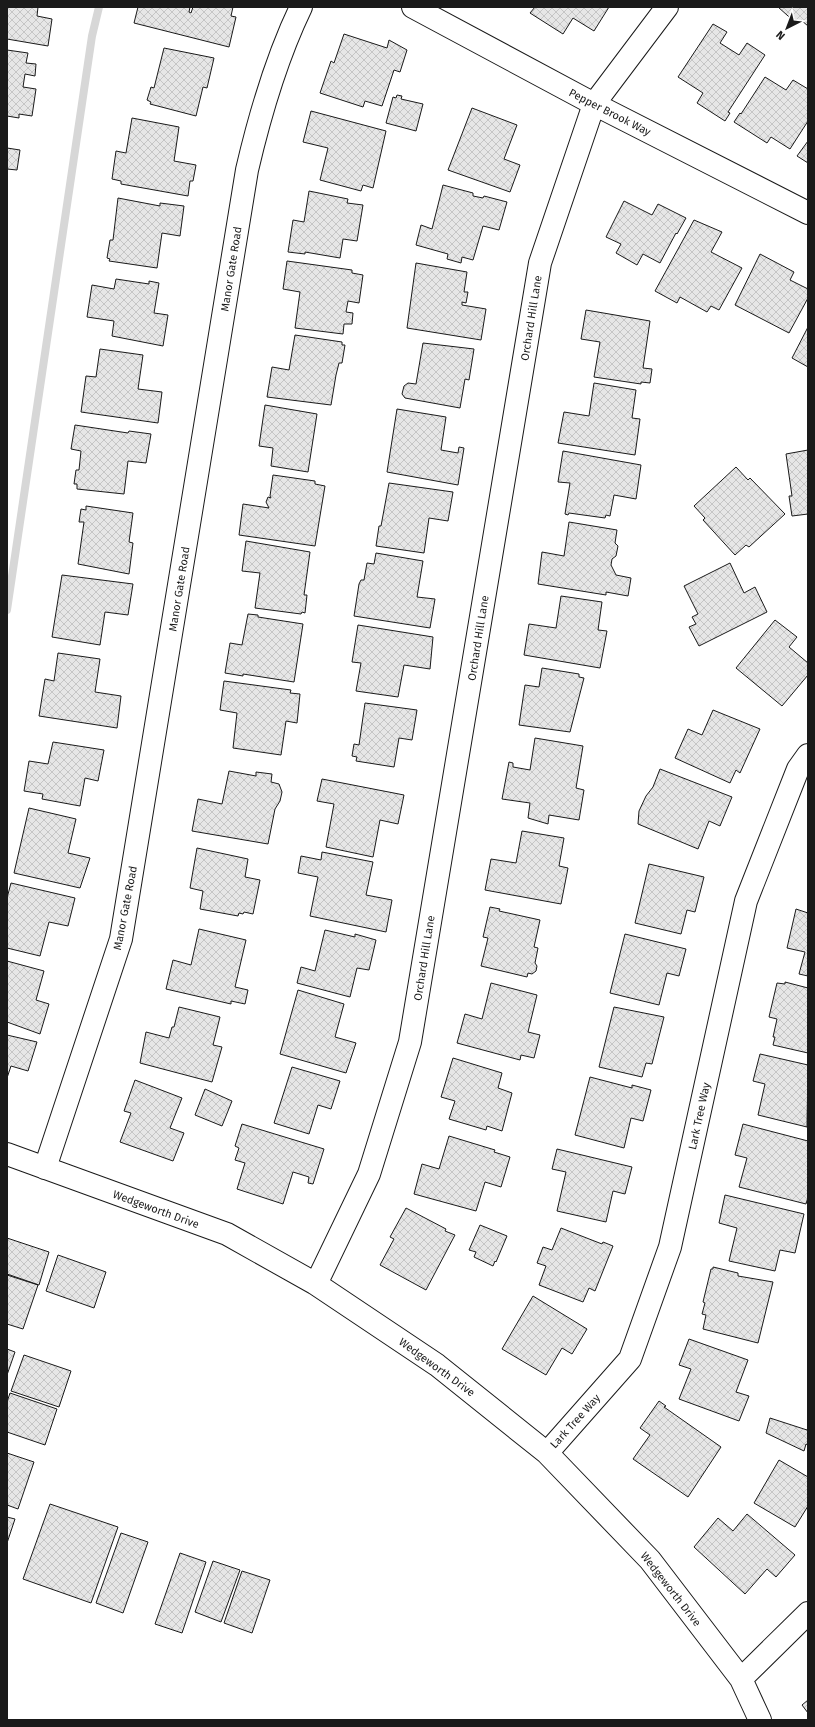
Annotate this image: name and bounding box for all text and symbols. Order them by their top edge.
north arrow [767,8,807,48]
text: N [774,28,788,42]
street label: Pepper Brook Way [567,86,653,139]
street label: Manor Gate Road [218,226,245,312]
street label: Orchard Hill Lane [518,274,545,362]
street label: Manor Gate Road [166,546,193,632]
street label: Orchard Hill Lane [465,594,492,682]
street label: Manor Gate Road [111,865,140,951]
street label: Orchard Hill Lane [411,914,438,1002]
street label: Lark Tree Way [686,1081,713,1151]
street label: Wedgeworth Drive [111,1188,201,1231]
street label: Wedgeworth Drive [396,1335,477,1399]
street label: Lark Tree Way [548,1391,603,1451]
street label: Wedgeworth Drive [638,1550,704,1629]

